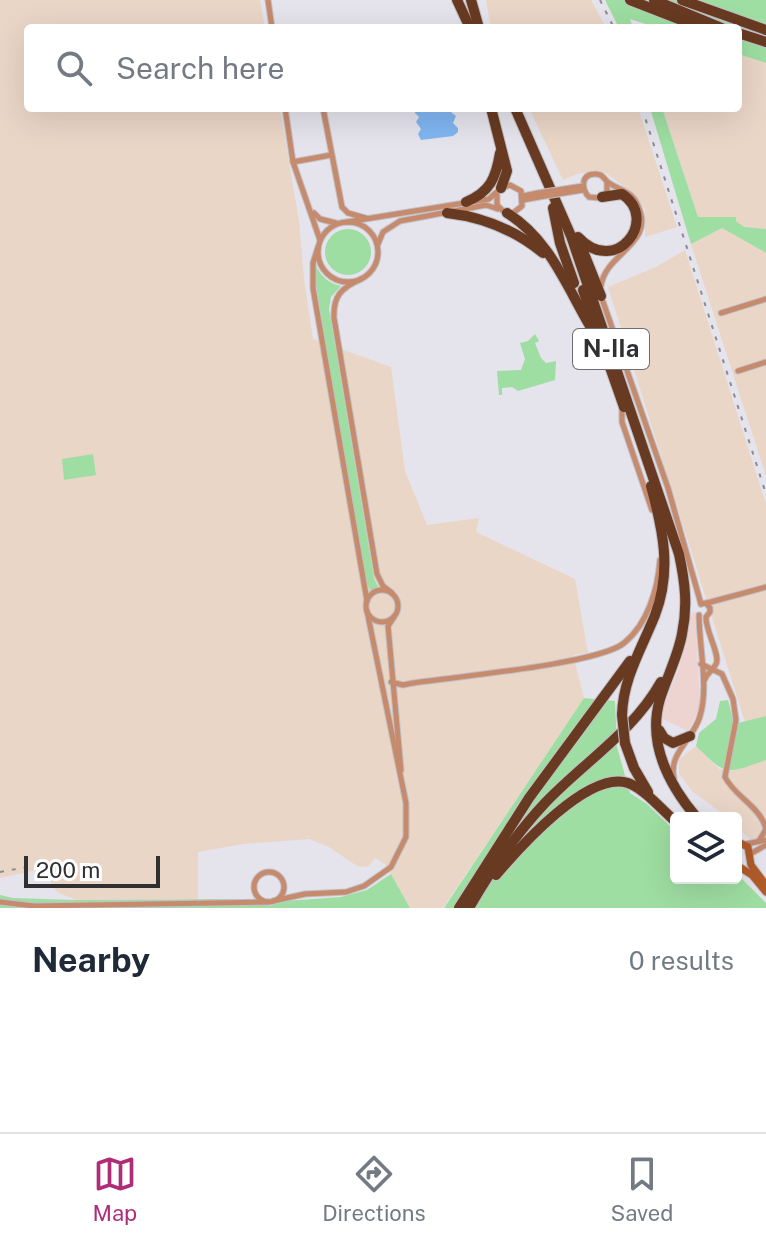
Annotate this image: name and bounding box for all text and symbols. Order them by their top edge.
search box [24,24,742,112]
icon: search [52,46,96,90]
text: Search here [116,50,284,86]
road number: N-IIa [573,329,649,369]
map controls [670,812,742,884]
button: layers [670,812,742,884]
scale bar [24,852,160,888]
text: 200 m [36,857,100,883]
text: Nearby [32,940,150,980]
text: 0 results [629,945,734,976]
tab: Map [93,1152,137,1226]
tab: Directions [322,1152,426,1226]
tab: Saved [611,1152,673,1226]

